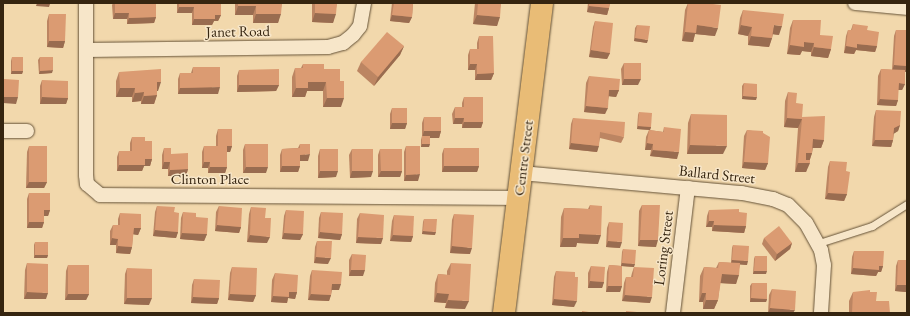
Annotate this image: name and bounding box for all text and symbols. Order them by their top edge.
street label: Janet Road [206,21,270,41]
street label: Centre Street [509,119,537,197]
street label: Ballard Street [678,161,756,187]
street label: Clinton Place [171,170,249,188]
street label: Loring Street [649,210,677,286]

